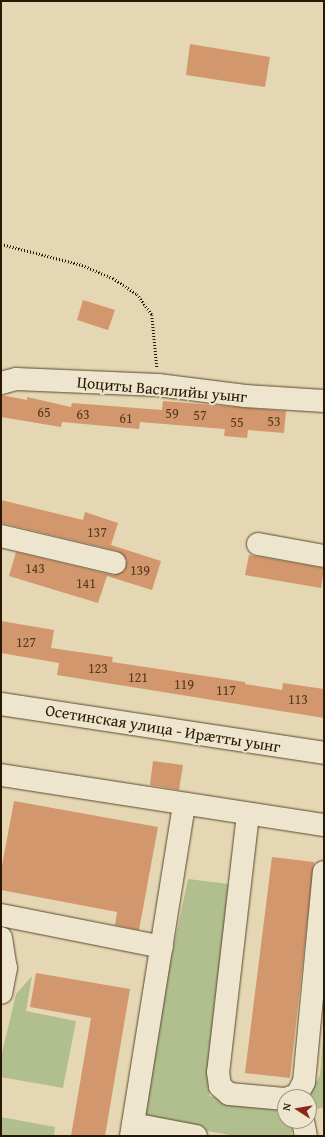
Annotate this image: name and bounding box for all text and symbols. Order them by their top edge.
street label: Цоциты Василийы уынг [76,372,248,406]
house number: 65 [37,404,51,420]
house number: 59 [165,405,179,421]
house number: 63 [76,406,90,422]
house number: 57 [193,407,207,423]
house number: 61 [119,410,133,426]
house number: 53 [267,413,281,429]
house number: 55 [230,414,244,430]
house number: 137 [87,524,107,540]
house number: 143 [25,560,45,576]
house number: 139 [130,562,150,578]
house number: 141 [76,575,96,591]
house number: 127 [16,634,36,650]
house number: 123 [88,660,108,676]
house number: 121 [128,669,148,685]
house number: 119 [174,676,194,692]
house number: 117 [216,682,236,698]
house number: 113 [288,691,308,707]
street label: Осетинская улица - Ирæтты уынг [44,700,282,756]
north arrow [277,1089,317,1129]
text: N [278,1101,295,1112]

